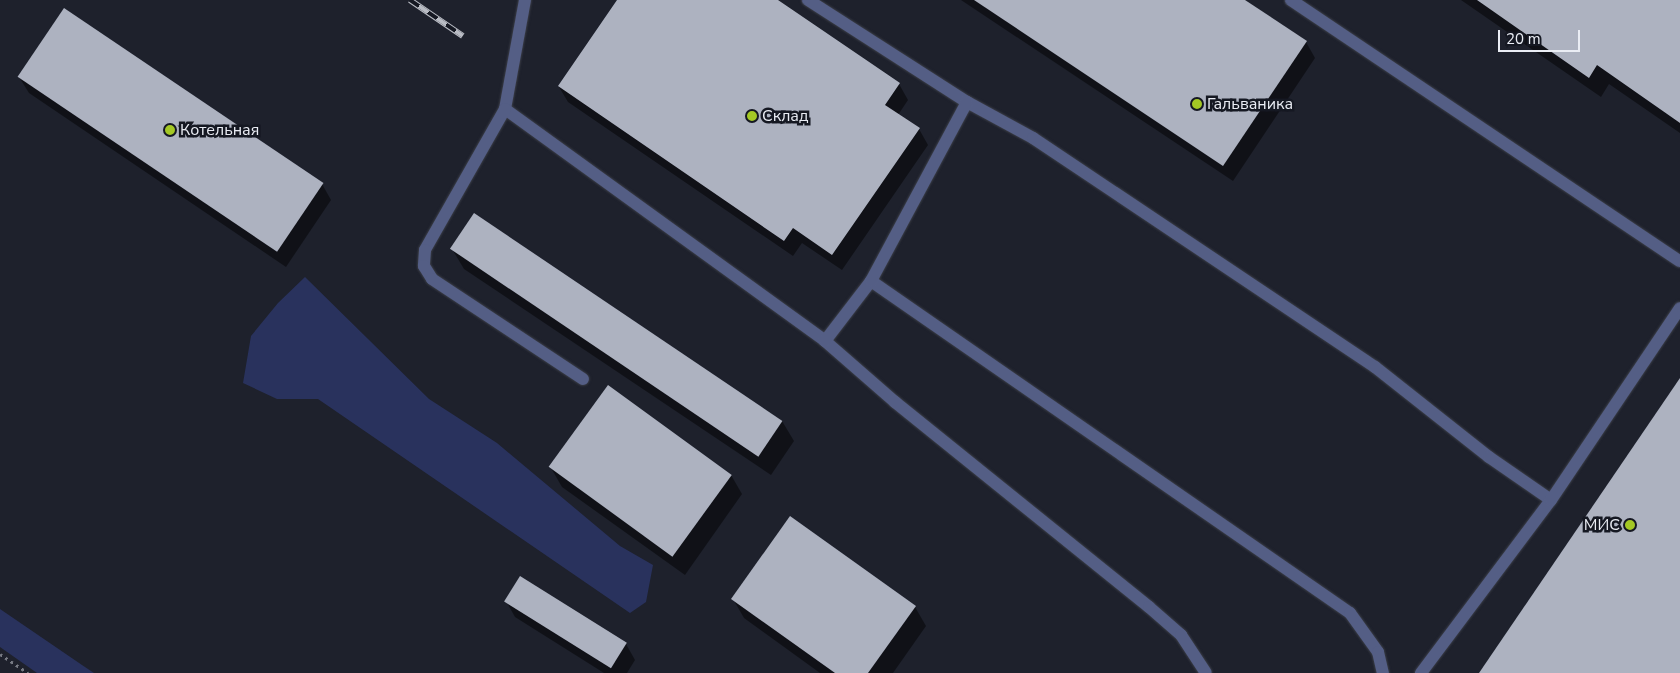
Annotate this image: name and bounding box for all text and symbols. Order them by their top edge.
scale bar [1500,20,1582,52]
text: 20 m [1506,29,1541,49]
place label: Гальваника [1207,94,1293,114]
marker: Гальваника [1191,98,1203,110]
place label: Склад [762,106,808,126]
marker: Склад [746,110,758,122]
place label: Котельная [180,120,259,140]
marker: Котельная [164,124,176,136]
place label: МИС [1584,515,1620,535]
marker: МИС [1624,519,1636,531]

